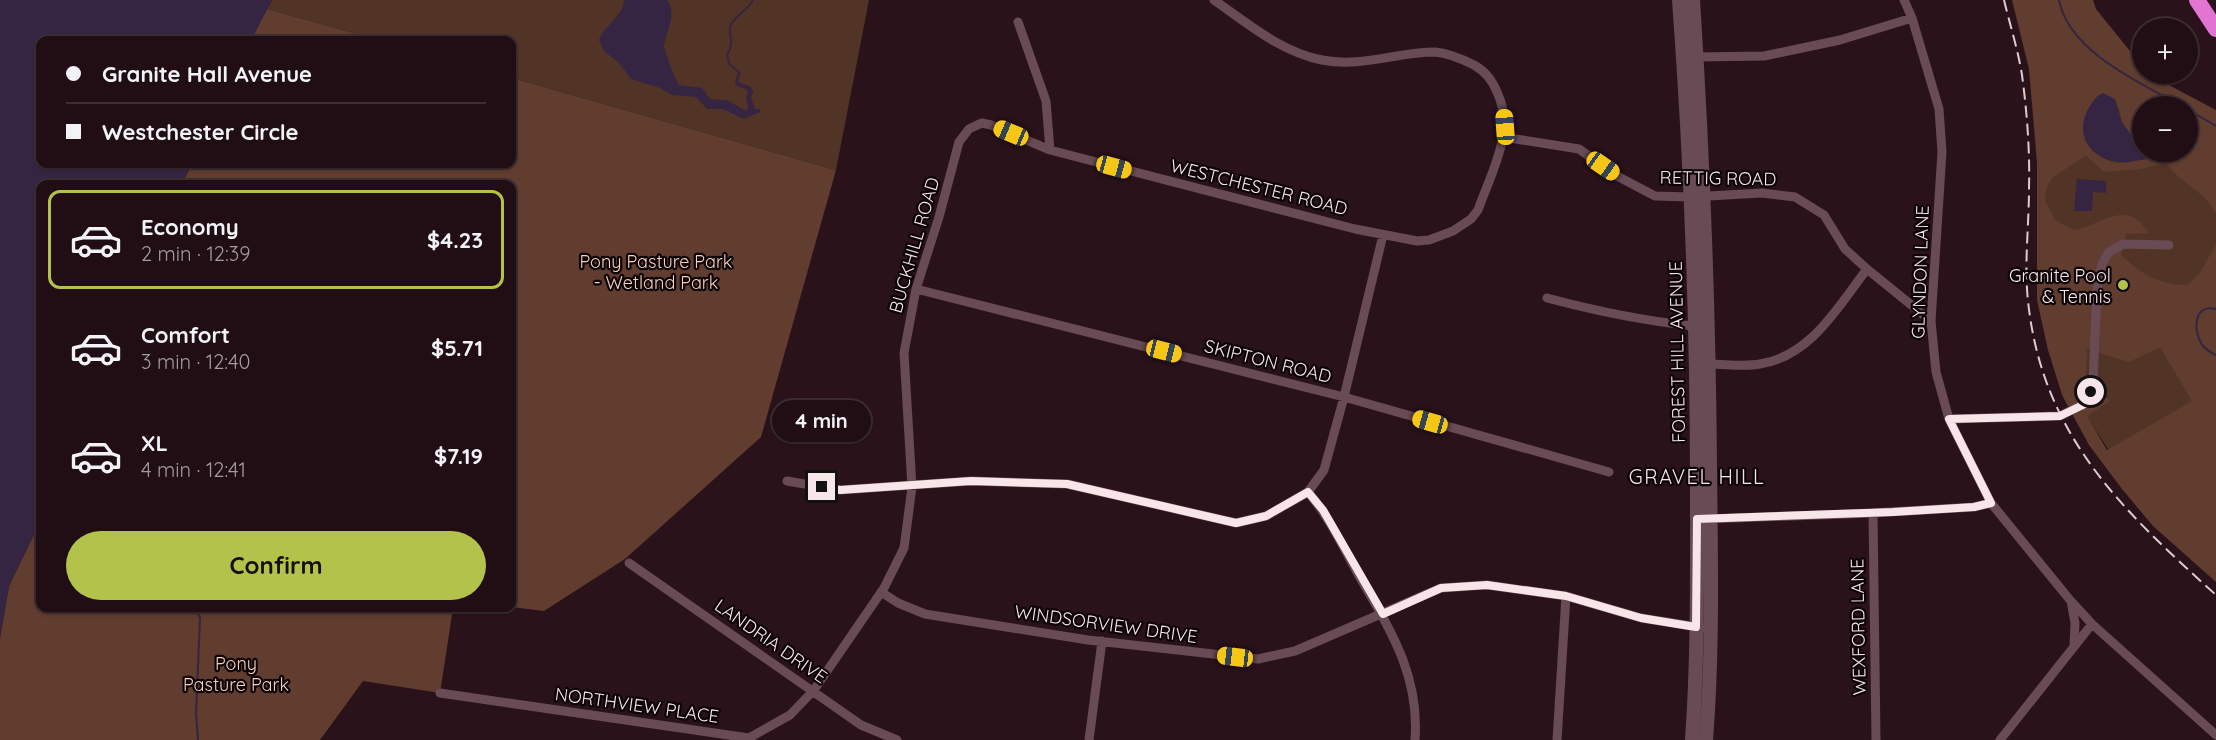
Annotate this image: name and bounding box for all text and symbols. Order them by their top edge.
map controls [2132,18,2198,162]
button: + [2132,18,2198,84]
text: Granite Hall Avenue [102,60,312,88]
button: − [2132,96,2198,162]
car [1495,108,1515,146]
text: Westchester Circle [102,118,299,146]
car [991,118,1031,148]
car [1583,148,1623,184]
car [1094,154,1134,180]
street label: WESTCHESTER ROAD [1168,154,1350,220]
street label: RETTIG ROAD [1659,165,1777,191]
street label: BUCKHILL ROAD [884,174,944,316]
street label: GLYNDON LANE [1906,205,1934,339]
icon: car [69,213,123,267]
text: Economy [141,213,239,241]
text: $4.23 [427,226,483,254]
text: 2 min · 12:39 [141,241,250,266]
park label: Pony Pasture Park - Wetland Park [580,250,732,294]
street label: FOREST HILL AVENUE [1664,261,1690,443]
place label: Granite Pool & Tennis [2009,264,2111,308]
marker: Granite Pool & Tennis [2116,278,2130,292]
icon: car [69,321,123,375]
text: Comfort [141,321,230,349]
text: $5.71 [431,334,483,362]
street label: SKIPTON ROAD [1202,334,1334,388]
car [1144,338,1184,364]
text: 3 min · 12:40 [141,349,251,374]
route start [2077,378,2104,405]
callout: 4 min [772,400,872,442]
text: 4 min [795,408,848,433]
car [1410,408,1450,436]
icon: car [69,429,123,483]
text: XL [141,429,168,457]
text: $7.19 [434,442,483,470]
text: 4 min · 12:41 [141,457,246,482]
district label: GRAVEL HILL [1629,464,1765,489]
route end [808,473,835,500]
button: Confirm [66,531,486,600]
street label: WEXFORD LANE [1845,558,1871,696]
street label: LANDRIA DRIVE [710,594,832,688]
street label: WINDSORVIEW DRIVE [1013,600,1199,648]
car [1216,646,1254,668]
park label: Pony Pasture Park [183,652,289,696]
street label: NORTHVIEW PLACE [554,682,720,728]

